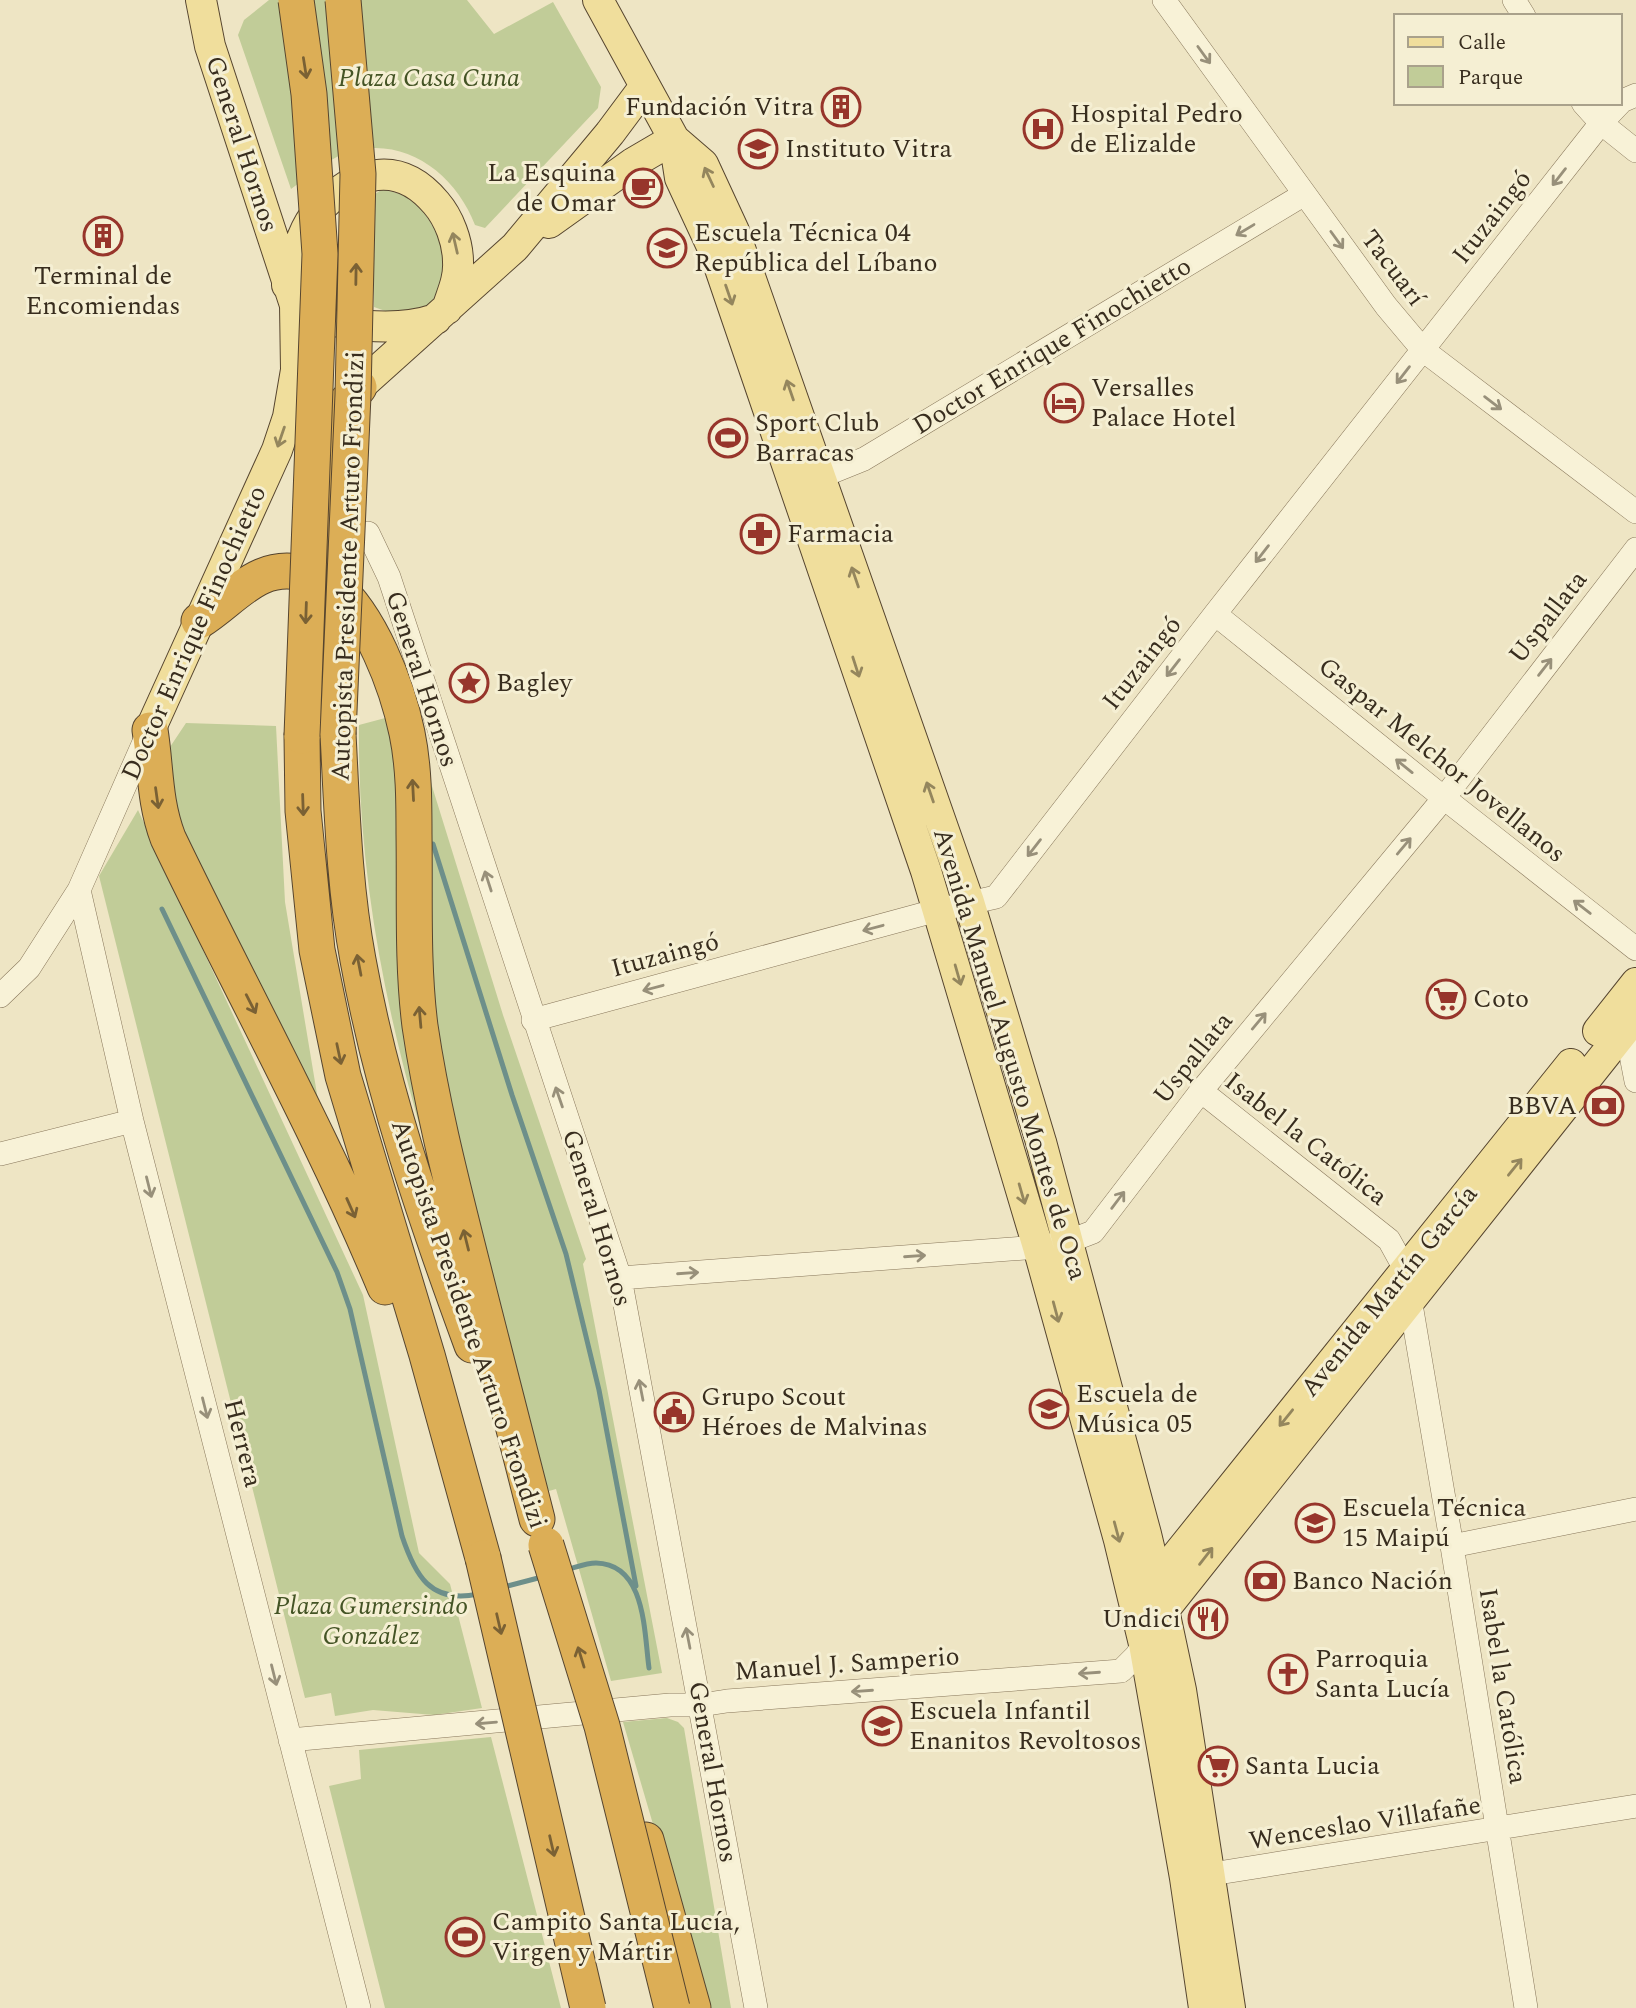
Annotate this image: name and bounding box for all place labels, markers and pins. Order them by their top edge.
building icon: Fundación Vitra [820,86,862,128]
place label: Fundación Vitra [625,87,814,127]
place label: Hospital Pedro de Elizalde [1070,94,1243,164]
hospital icon: Hospital Pedro de Elizalde [1022,108,1064,150]
school or university icon: Instituto Vitra [737,128,779,170]
place label: Instituto Vitra [785,129,953,169]
place label: La Esquina de Omar [487,153,616,223]
cafe icon: La Esquina de Omar [622,167,664,209]
place label: Escuela Técnica 04 República del Líbano [694,213,938,283]
building icon: Terminal de Encomiendas [82,215,124,257]
school or university icon: Escuela Técnica 04 República del Líbano [646,227,688,269]
place label: Terminal de Encomiendas [25,256,181,326]
place label: Versalles Palace Hotel [1091,368,1236,438]
hotel icon: Versalles Palace Hotel [1043,382,1085,424]
place label: Sport Club Barracas [755,403,879,473]
sports icon: Sport Club Barracas [707,417,749,459]
pharmacy icon: Farmacia [739,513,781,555]
place label: Farmacia [787,514,894,554]
place icon: Bagley [448,662,490,704]
place label: Bagley [496,663,574,703]
supermarket icon: Coto [1425,978,1467,1020]
place label: Coto [1473,979,1529,1019]
bank icon: BBVA [1583,1085,1625,1127]
place label: BBVA [1507,1086,1577,1126]
place label: Escuela de Música 05 [1076,1374,1198,1444]
place label: Grupo Scout Héroes de Malvinas [701,1377,928,1447]
school or university icon: Escuela de Música 05 [1028,1388,1070,1430]
public building icon: Grupo Scout Héroes de Malvinas [653,1391,695,1433]
place label: Escuela Técnica 15 Maipú [1342,1488,1527,1558]
school or university icon: Escuela Técnica 15 Maipú [1294,1502,1336,1544]
bank icon: Banco Nación [1244,1560,1286,1602]
place label: Banco Nación [1292,1561,1453,1601]
restaurant icon: Undici [1187,1598,1229,1640]
place label: Undici [1102,1599,1181,1639]
place label: Parroquia Santa Lucía [1315,1639,1450,1709]
church icon: Parroquia Santa Lucía [1267,1653,1309,1695]
place label: Escuela Infantil Enanitos Revoltosos [909,1691,1141,1761]
school or university icon: Escuela Infantil Enanitos Revoltosos [861,1705,903,1747]
supermarket icon: Santa Lucia [1197,1745,1239,1787]
place label: Santa Lucia [1245,1746,1380,1786]
place label: Campito Santa Lucía, Virgen y Mártir [492,1902,740,1972]
sports icon: Campito Santa Lucía, Virgen y Mártir [444,1916,486,1958]

